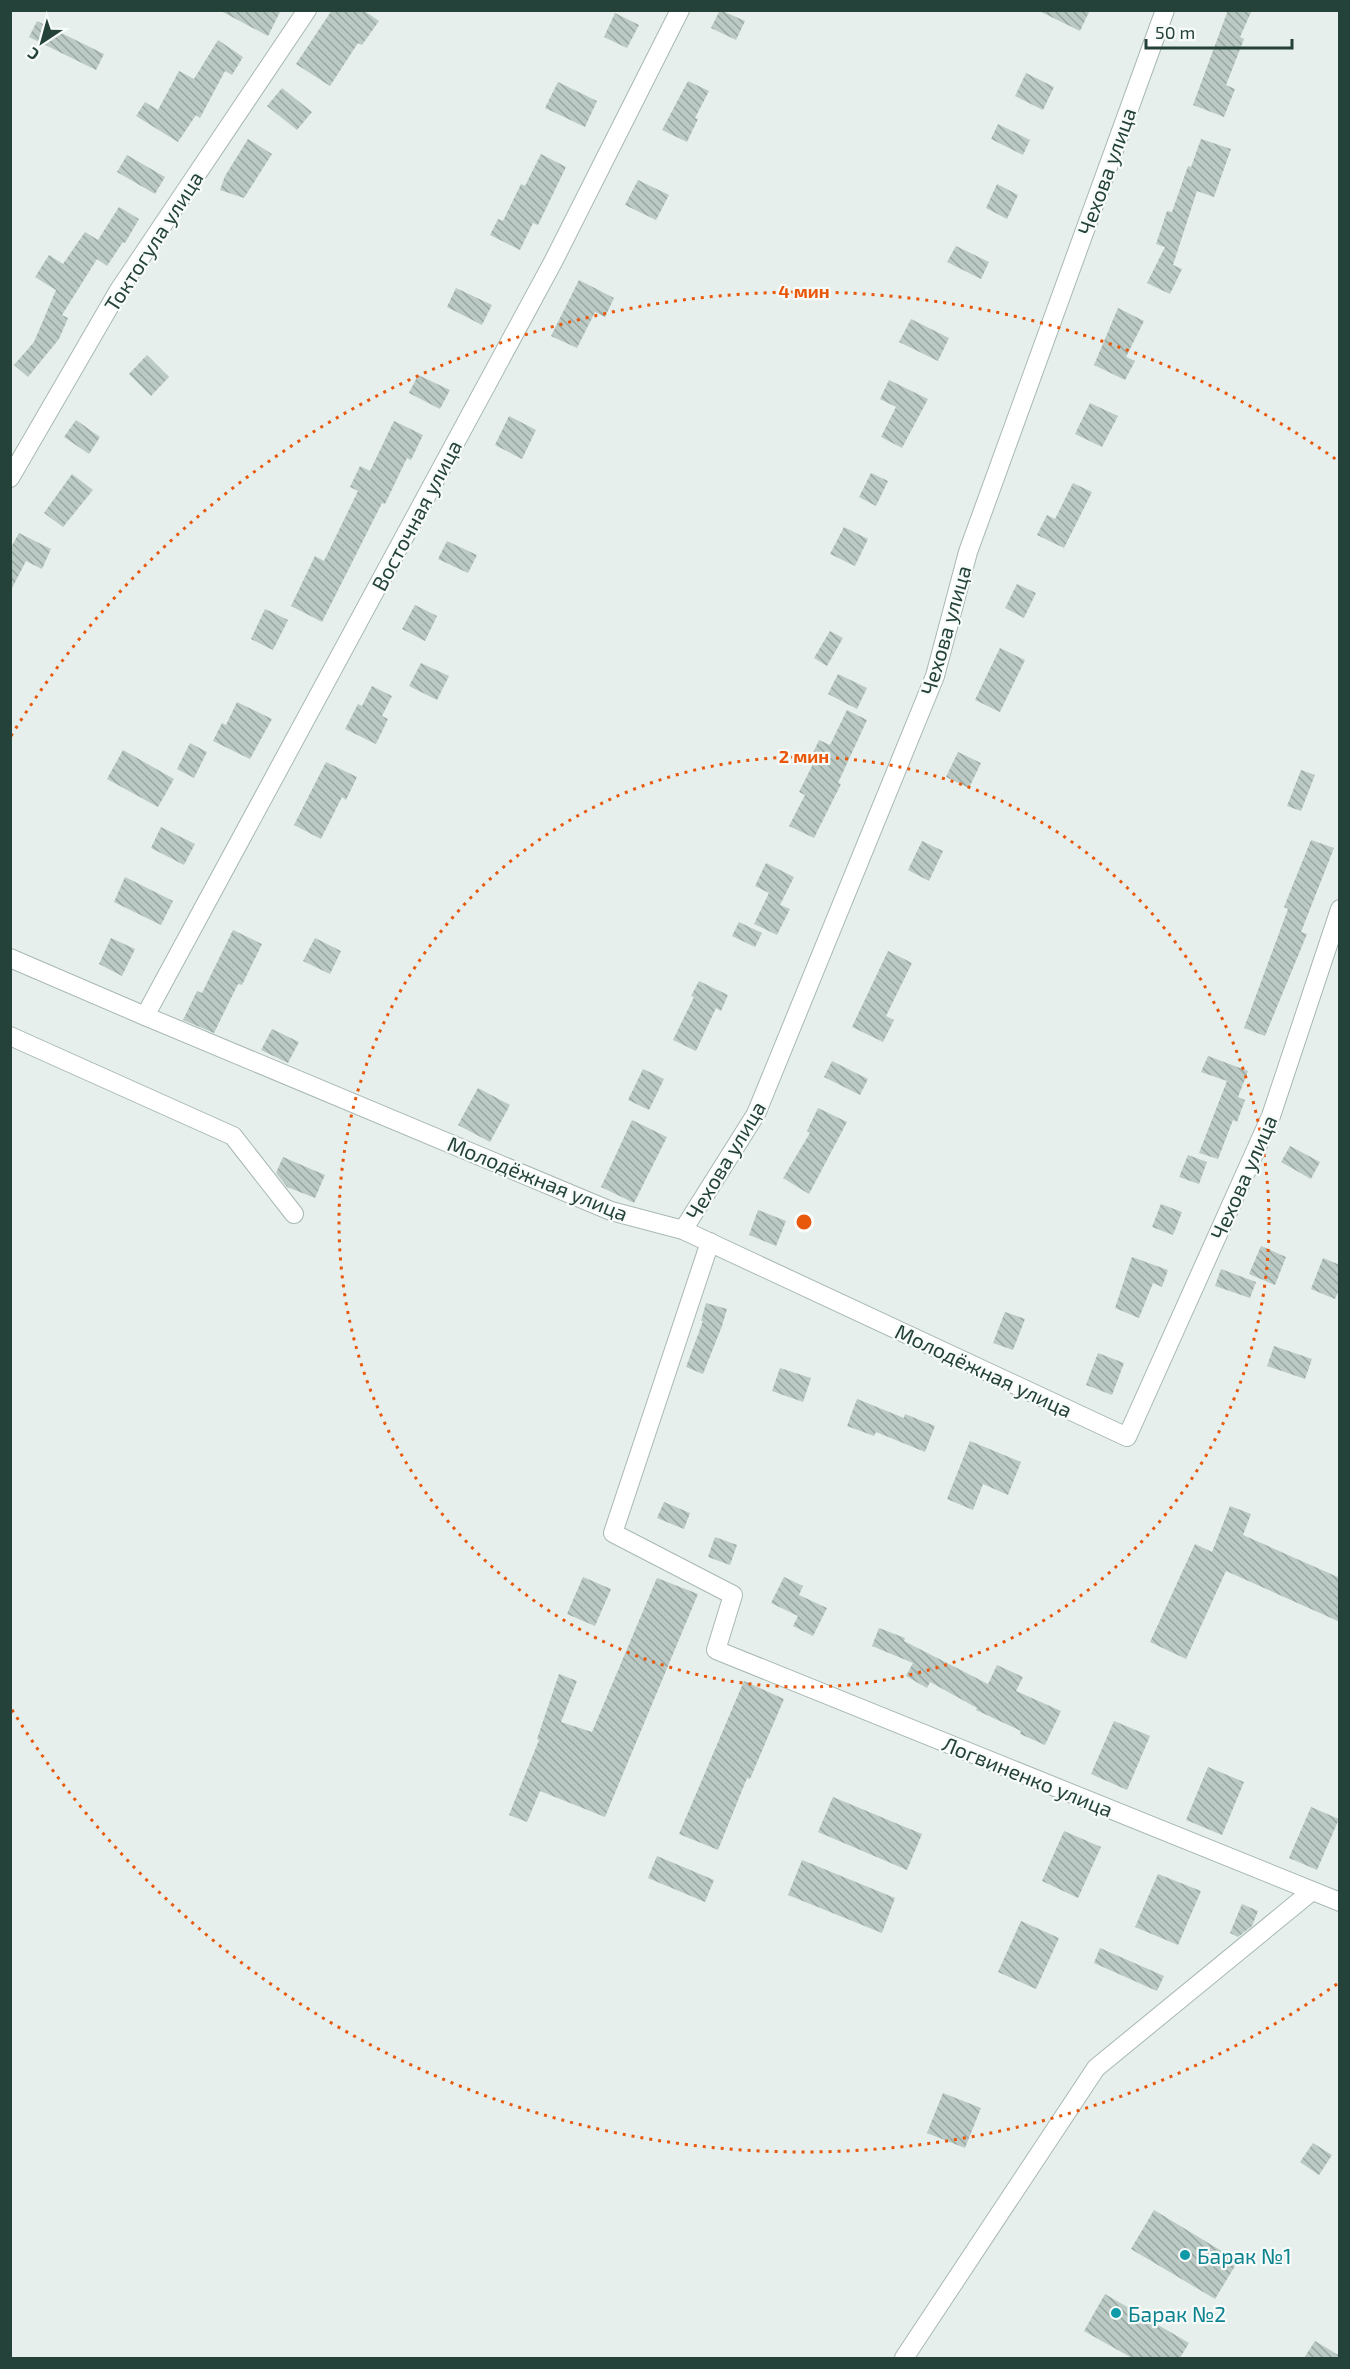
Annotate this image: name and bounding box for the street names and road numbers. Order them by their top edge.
street label: Чехова улица [1071,104,1142,238]
street label: Токтогула улица [98,166,208,316]
street label: Восточная улица [366,435,467,595]
street label: Чехова улица [915,562,976,698]
street label: Чехова улица [680,1096,771,1224]
street label: Чехова улица [1204,1111,1283,1244]
street label: Молодёжная улица [444,1130,632,1227]
street label: Молодёжная улица [891,1318,1076,1423]
street label: Логвиненко улица [939,1730,1117,1823]

